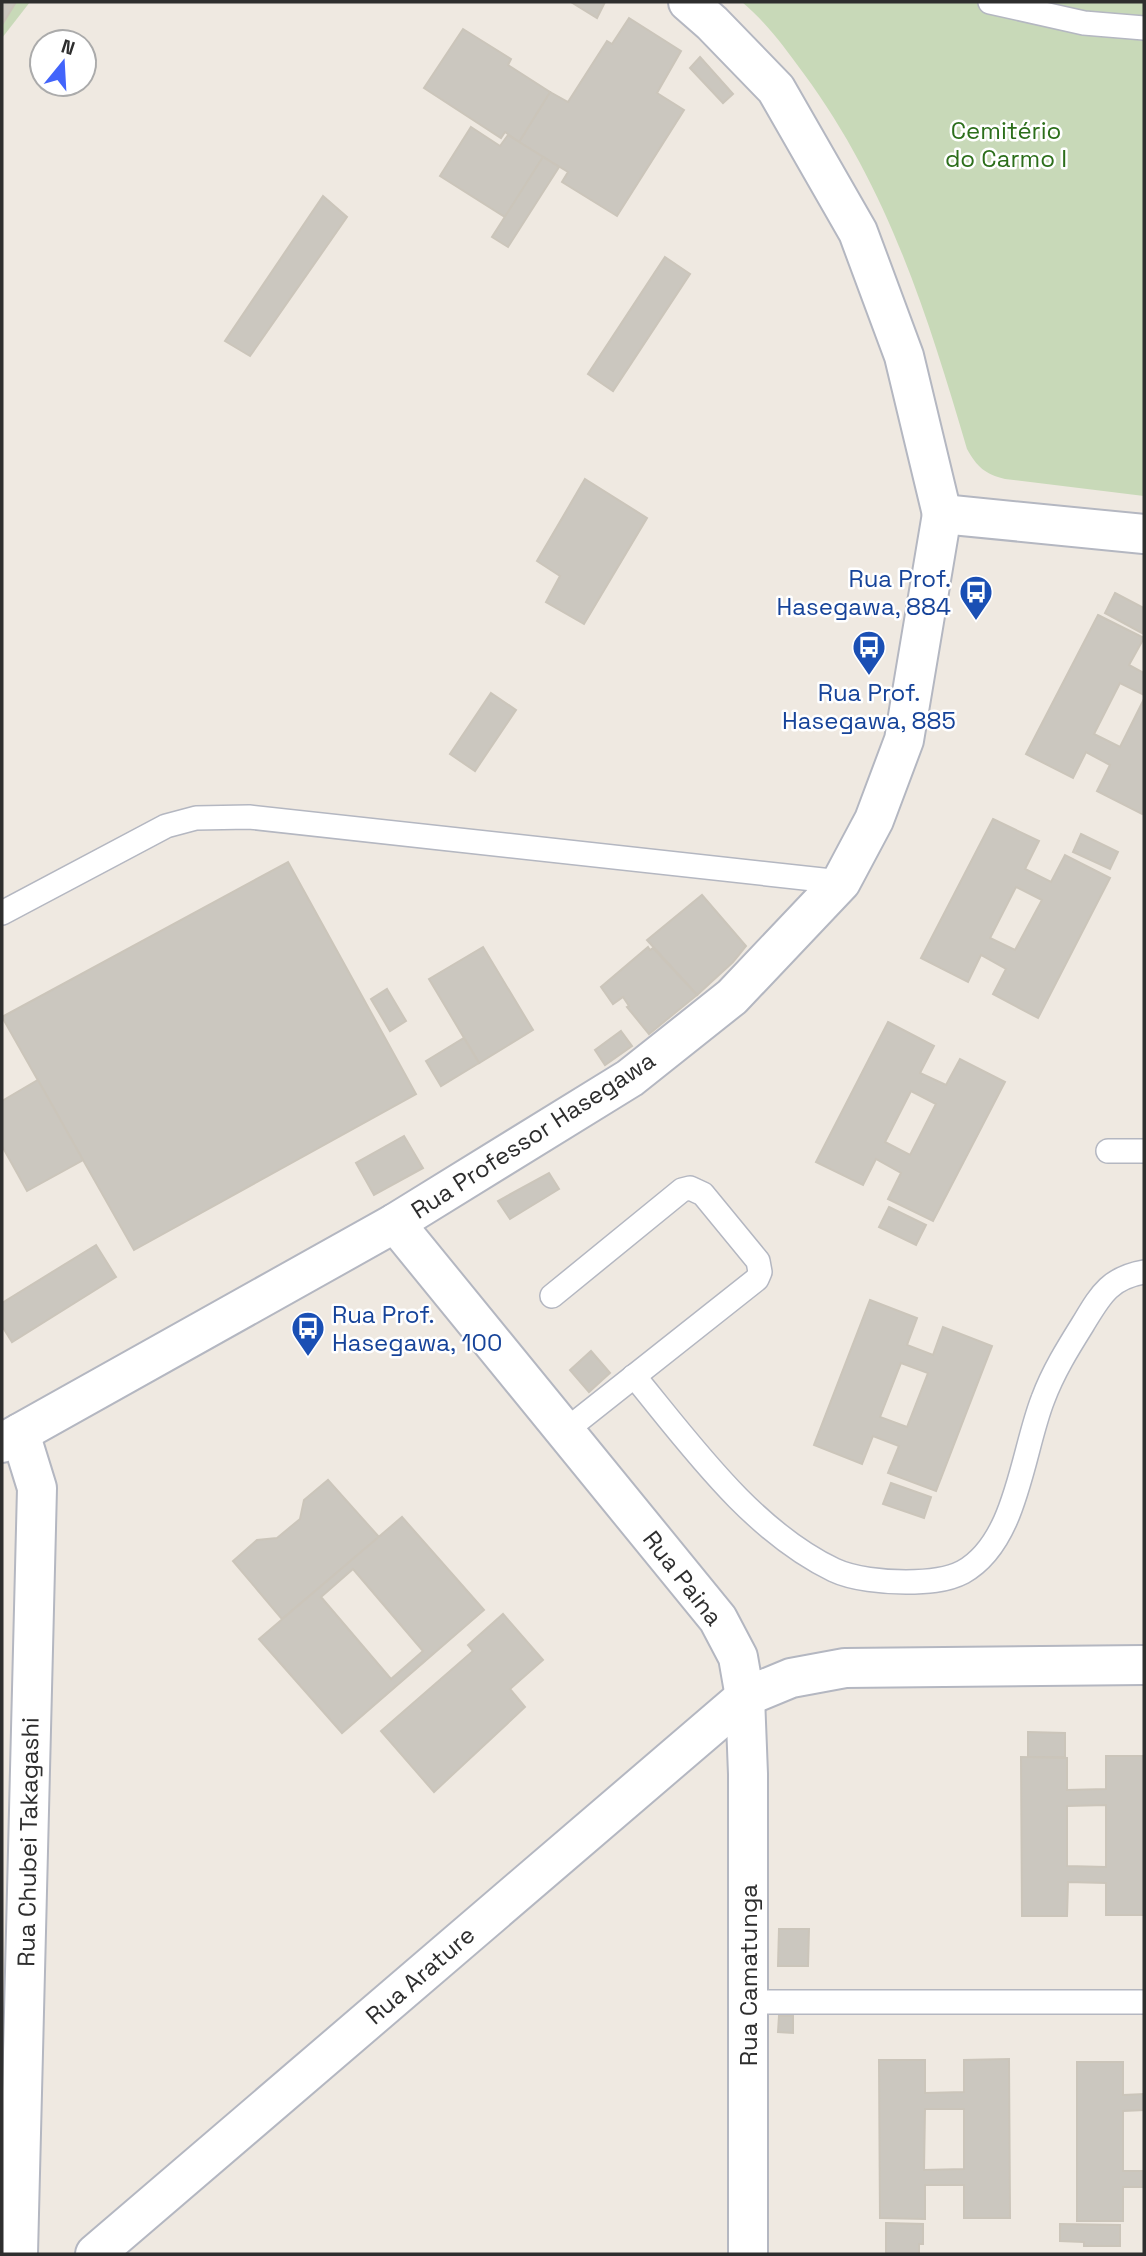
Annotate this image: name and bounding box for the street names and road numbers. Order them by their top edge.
street label: Rua Professor Hasegawa [405,1044,661,1226]
street label: Rua Paina [636,1524,730,1632]
street label: Rua Chubei Takagashi [10,1717,46,1967]
street label: Rua Camatunga [733,1884,764,2066]
street label: Rua Arature [359,1919,481,2031]

